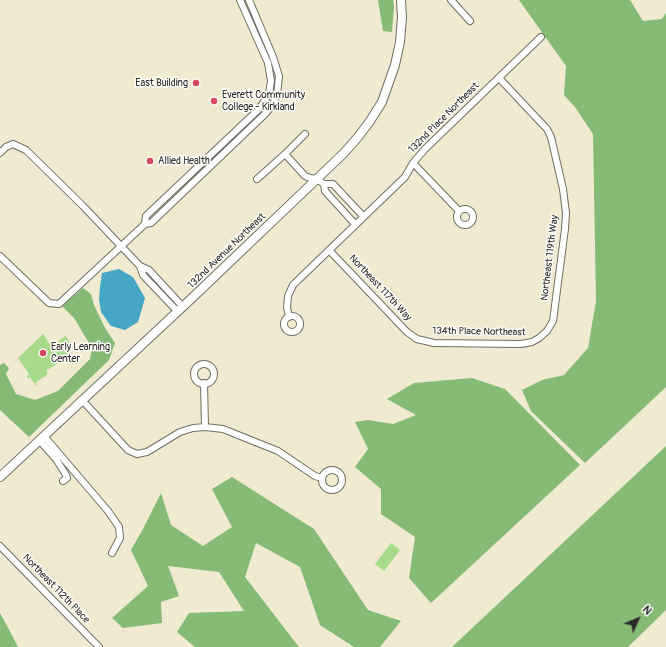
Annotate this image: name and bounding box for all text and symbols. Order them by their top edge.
place label: East Building [135,77,188,89]
marker: East Building [191,78,201,88]
street label: 132nd Place Northeast [406,80,482,156]
place label: Everett Community College - Kirkland [222,89,305,112]
marker: Everett Community College - Kirkland [209,96,219,106]
place label: Allied Health [158,155,210,167]
marker: Allied Health [145,156,155,166]
street label: 132nd Avenue Northeast [186,211,268,291]
street label: Northeast 119th Way [539,215,561,301]
street label: Northeast 117th Way [346,252,414,324]
street label: 134th Place Northeast [432,325,526,339]
place label: Early Learning Center [51,341,110,364]
marker: Early Learning Center [38,348,48,358]
street label: Northeast 112th Place [20,552,92,626]
north arrow [618,599,658,639]
text: N [640,603,654,618]

